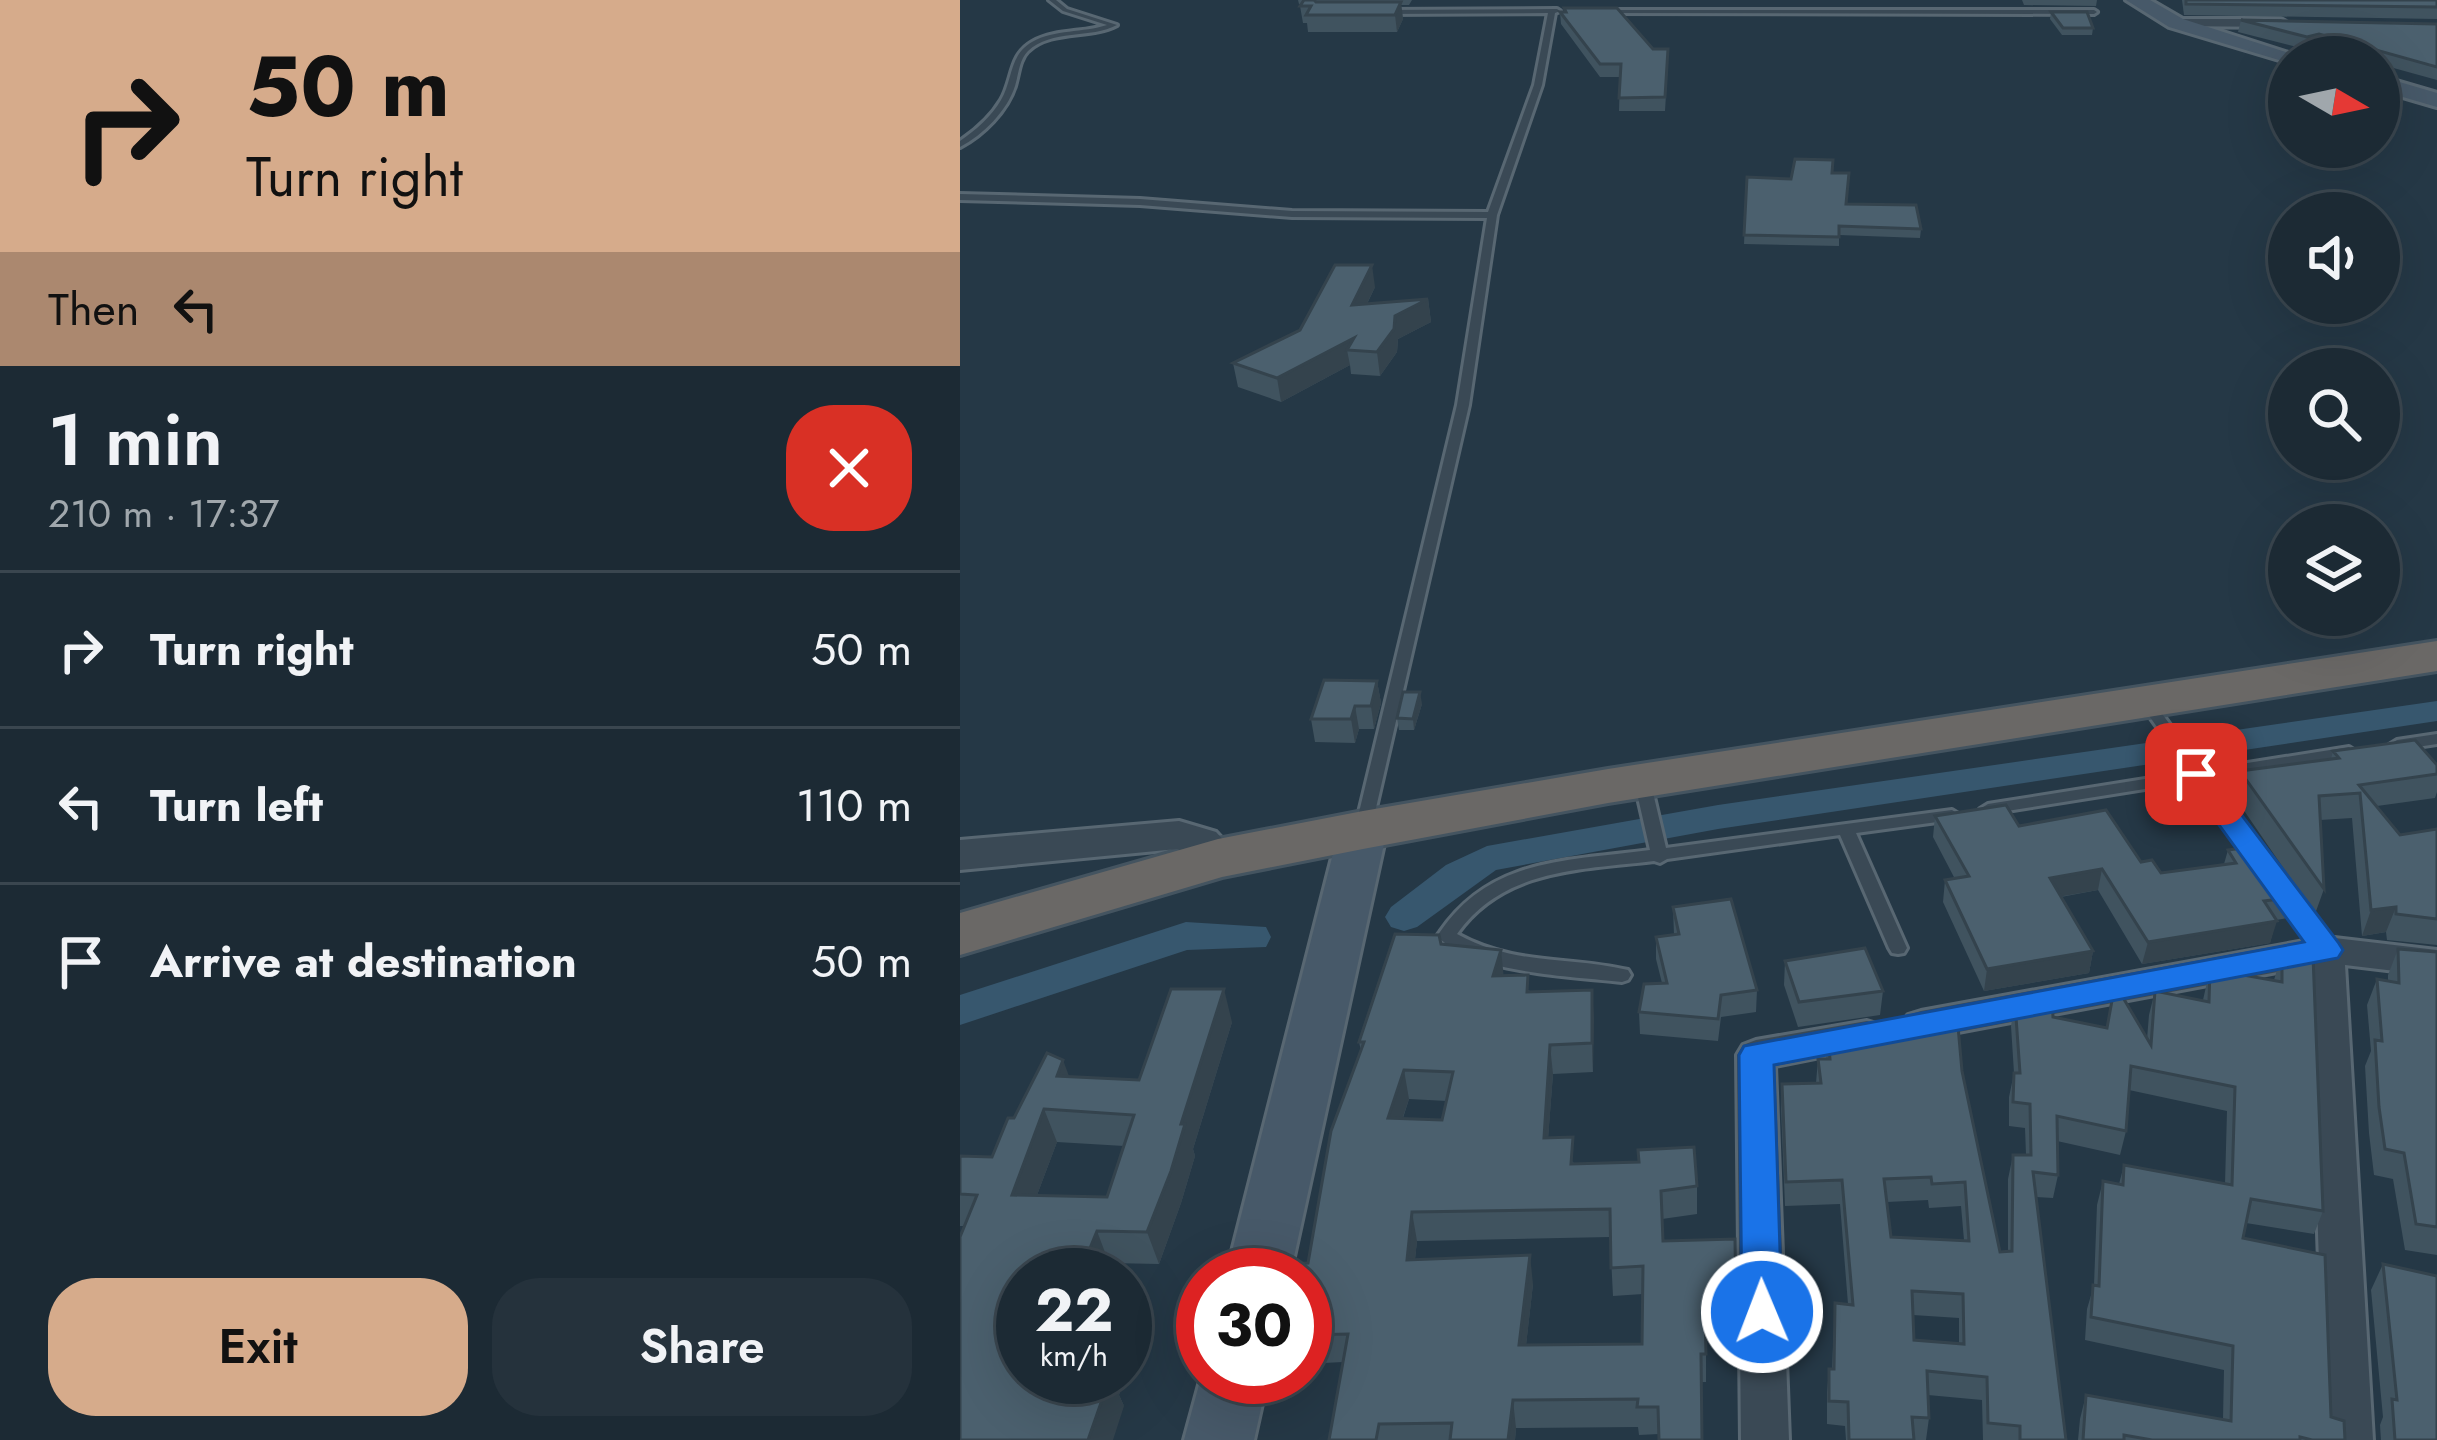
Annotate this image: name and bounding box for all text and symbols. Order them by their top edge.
text: 50 m [246,26,450,148]
north arrow [2268,36,2400,168]
map controls [2268,36,2400,636]
icon: right [48,48,204,204]
text: Turn right [246,138,463,216]
button: sound [2268,192,2400,324]
icon: left [163,276,229,342]
text: Then [48,277,139,342]
button: search [2268,348,2400,480]
text: 1 min [48,388,223,492]
button: close [786,405,912,531]
text: 210 m · 17:37 [48,485,279,542]
button: layers [2268,504,2400,636]
icon: right [48,617,114,683]
text: Turn right [150,617,354,682]
text: 50 m [811,617,912,682]
pin [2145,723,2247,825]
icon: arrive [2163,741,2229,807]
icon: left [48,773,114,839]
text: Turn left [150,773,323,838]
text: 110 m [796,773,912,838]
icon: arrive [48,929,114,995]
text: Arrive at destination [150,929,577,994]
text: 50 m [811,929,912,994]
speed limit sign: 30 [1176,1248,1332,1404]
position arrow [1699,1249,1825,1375]
text: 22 [1035,1267,1113,1354]
button: Exit [48,1278,468,1416]
button: Share [492,1278,912,1416]
text: km/h [1040,1334,1108,1377]

